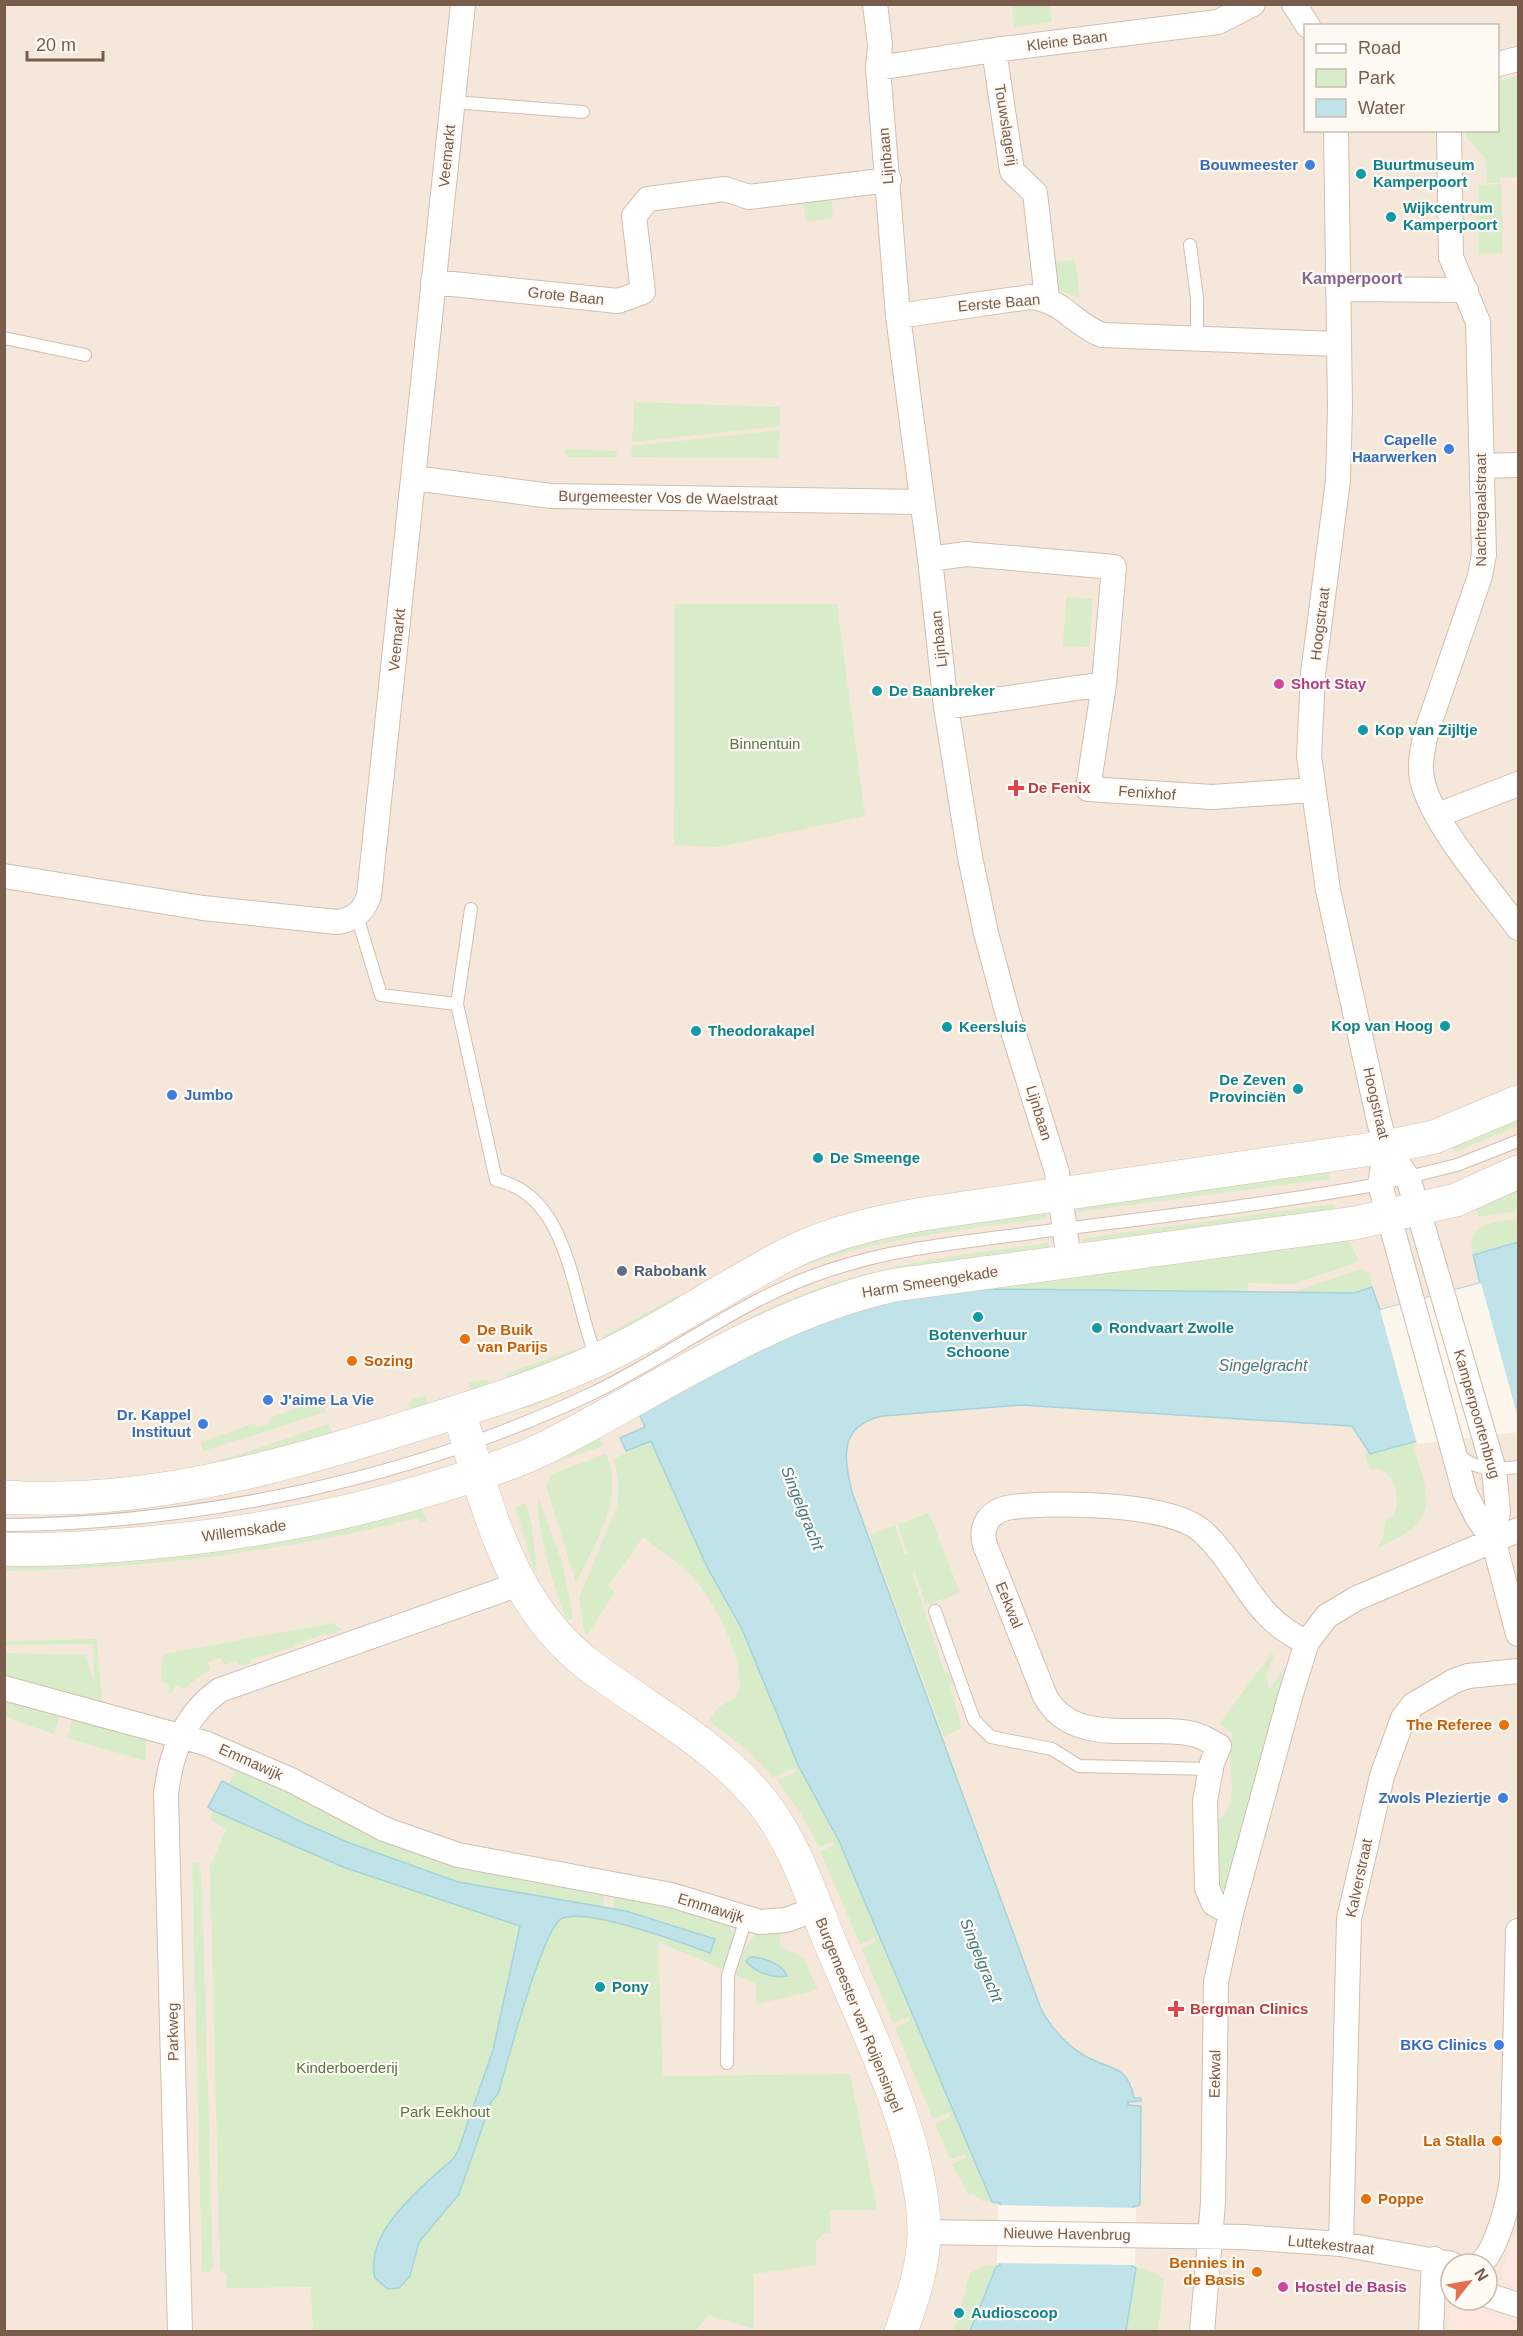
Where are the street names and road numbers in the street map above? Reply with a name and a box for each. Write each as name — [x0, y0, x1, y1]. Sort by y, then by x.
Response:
street label: Kleine Baan — [1026, 27, 1108, 54]
street label: Touwslagerij — [992, 83, 1021, 167]
street label: Veemarkt — [435, 123, 458, 188]
street label: Lijnbaan — [875, 127, 896, 185]
street label: Grote Baan — [527, 283, 605, 308]
street label: Eerste Baan — [957, 290, 1041, 315]
street label: Nachtegaalstraat — [1472, 452, 1489, 567]
street label: Burgemeester Vos de Waelstraat — [558, 487, 779, 508]
street label: Hoogstraat — [1307, 586, 1333, 661]
street label: Veemarkt — [385, 607, 408, 672]
street label: Lijnbaan — [927, 610, 950, 668]
street label: Fenixhof — [1118, 782, 1177, 803]
street label: Hoogstraat — [1360, 1065, 1393, 1141]
street label: Lijnbaan — [1023, 1083, 1056, 1142]
street label: Harm Smeengekade — [861, 1262, 999, 1301]
street label: Kamperpoortenbrug — [1451, 1347, 1504, 1480]
street label: Willemskade — [201, 1516, 287, 1545]
street label: Eekwal — [993, 1579, 1026, 1630]
street label: Emmawijk — [217, 1740, 286, 1783]
street label: Kalverstraat — [1342, 1836, 1375, 1919]
street label: Emmawijk — [676, 1889, 747, 1926]
street label: Burgemeester van Roijensingel — [813, 1915, 906, 2115]
street label: Parkweg — [163, 2003, 182, 2061]
street label: Eekwal — [1206, 2050, 1223, 2098]
street label: Nieuwe Havenbrug — [1003, 2224, 1131, 2243]
street label: Luttekestraat — [1287, 2232, 1376, 2258]

